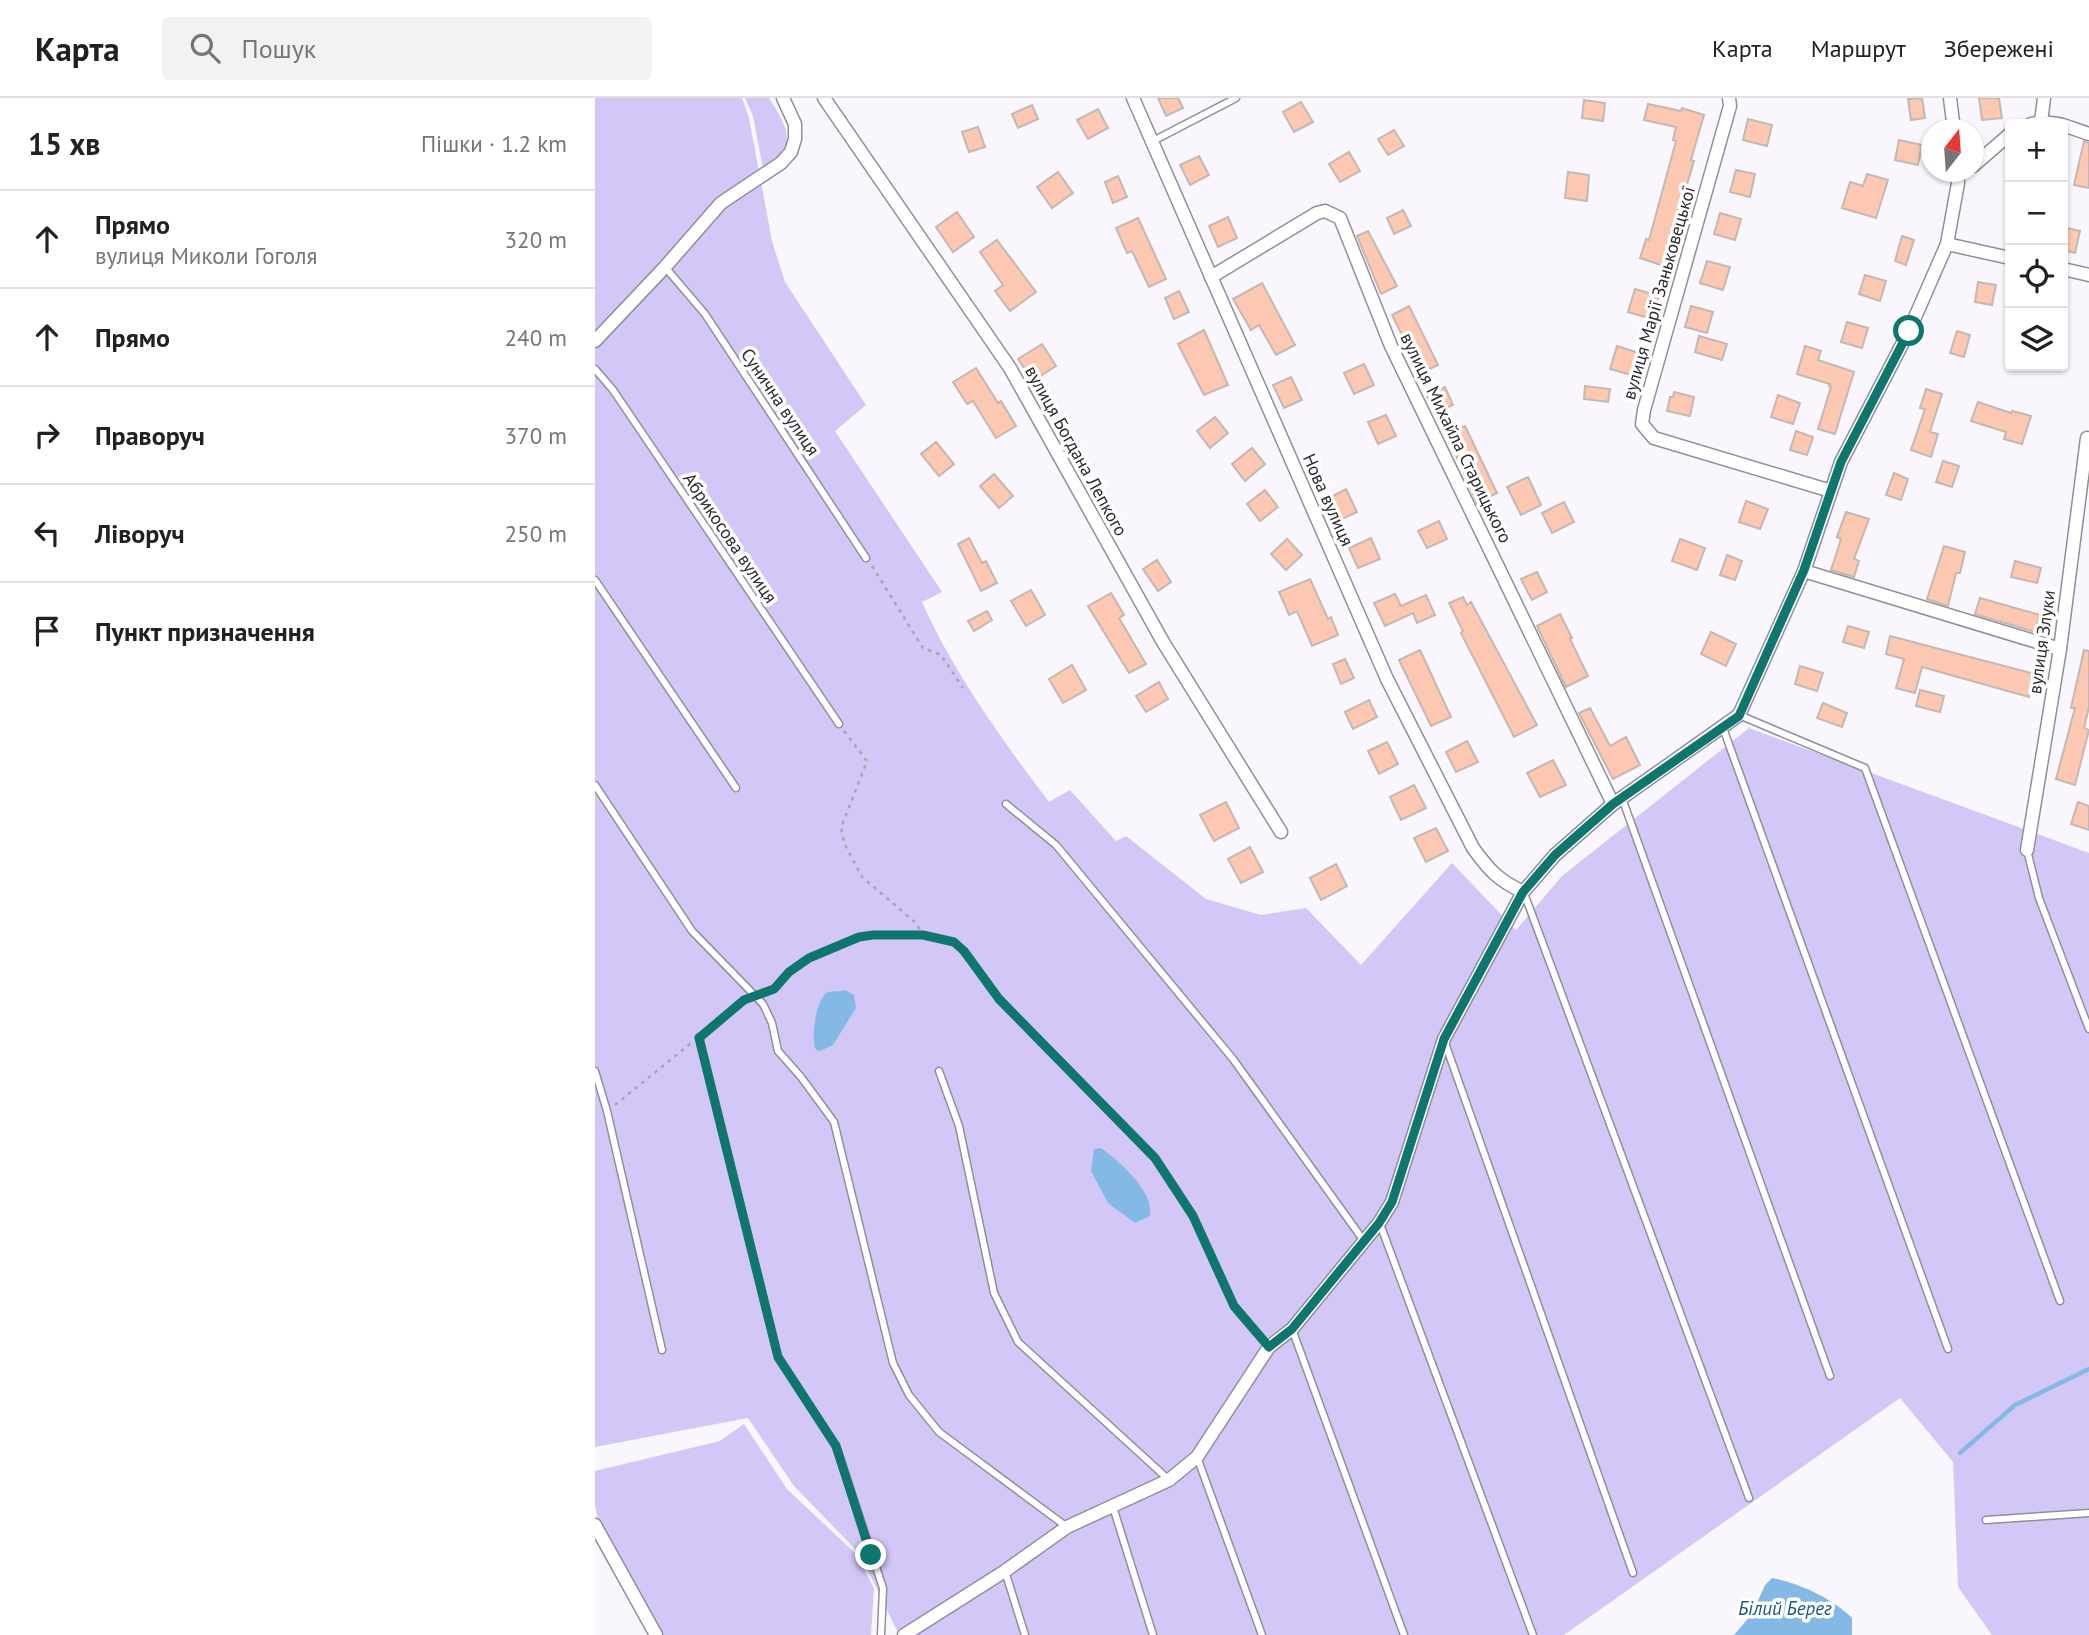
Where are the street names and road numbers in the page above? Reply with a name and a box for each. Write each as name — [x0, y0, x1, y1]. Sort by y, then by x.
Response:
street label: вулиця Марії Заньковецької — [1617, 183, 1700, 402]
street label: вулиця Михайла Старицького — [1395, 329, 1517, 547]
street label: Сунична вулиця — [736, 344, 825, 460]
street label: вулиця Богдана Лепкого — [1020, 362, 1133, 540]
street label: Нова вулиця — [1298, 450, 1359, 550]
street label: Абрикосова вулиця — [678, 468, 783, 607]
street label: вулиця Злуки — [2023, 588, 2060, 695]

